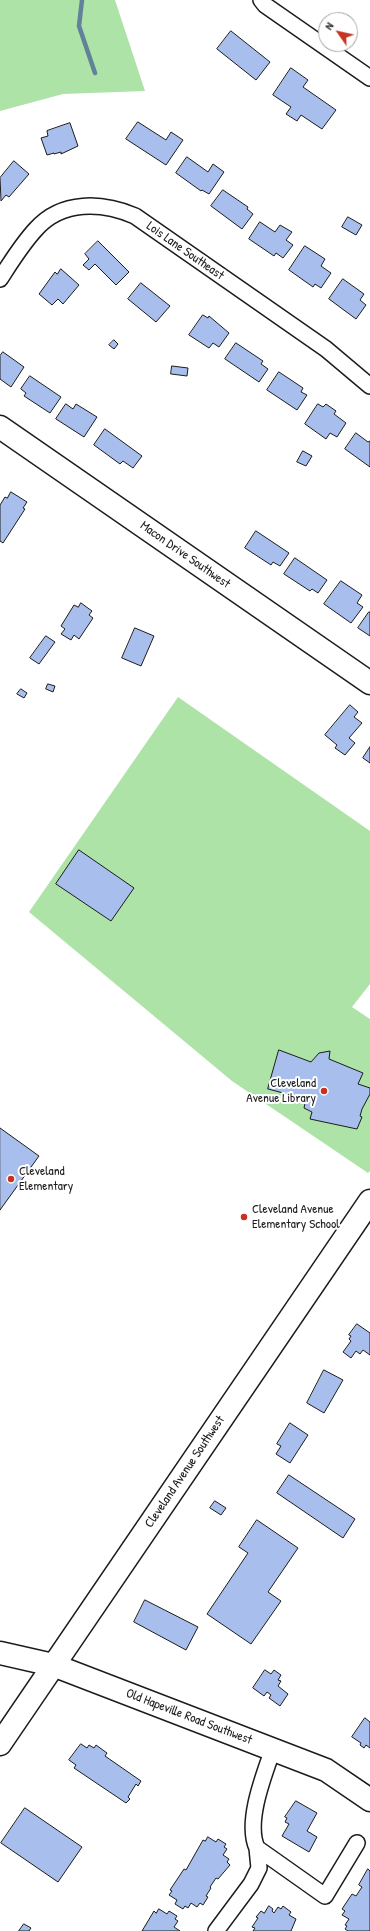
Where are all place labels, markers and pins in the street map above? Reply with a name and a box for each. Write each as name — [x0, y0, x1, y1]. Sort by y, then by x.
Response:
place label: Cleveland Avenue Library — [246, 1076, 316, 1107]
marker: Cleveland Avenue Library — [319, 1086, 329, 1096]
place label: Cleveland Elementary — [19, 1164, 73, 1195]
marker: Cleveland Elementary — [6, 1174, 16, 1184]
place label: Cleveland Avenue Elementary School — [252, 1202, 340, 1233]
marker: Cleveland Avenue Elementary School — [239, 1212, 249, 1222]

